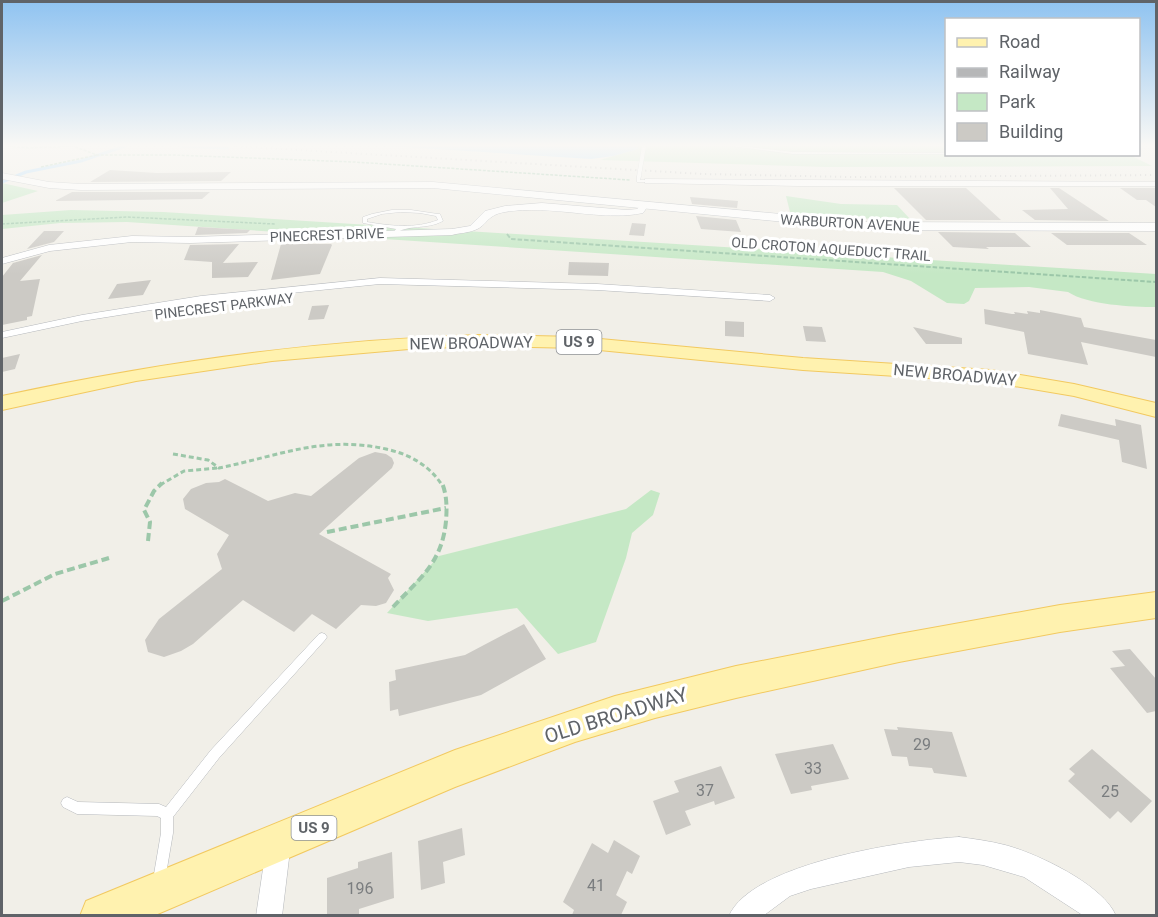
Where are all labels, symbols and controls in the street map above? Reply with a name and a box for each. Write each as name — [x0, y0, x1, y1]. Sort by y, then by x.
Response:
legend — [945, 18, 1140, 156]
text: Road — [999, 31, 1040, 52]
text: Railway — [999, 61, 1061, 82]
text: Park — [999, 91, 1036, 112]
text: Building — [999, 121, 1063, 142]
street label: WARBURTON AVENUE — [780, 211, 920, 235]
street label: PINECREST DRIVE — [269, 225, 385, 245]
street label: OLD CROTON AQUEDUCT TRAIL — [731, 234, 932, 264]
street label: PINECREST PARKWAY — [154, 289, 295, 322]
road number: US 9 — [556, 330, 602, 354]
street label: NEW BROADWAY — [409, 332, 533, 354]
street label: NEW BROADWAY — [893, 360, 1018, 390]
street label: OLD BROADWAY — [541, 682, 691, 748]
house number: 29 — [913, 735, 931, 754]
house number: 33 — [804, 759, 822, 778]
house number: 37 — [696, 781, 714, 800]
house number: 25 — [1101, 782, 1119, 801]
road number: US 9 — [292, 816, 336, 840]
house number: 41 — [587, 876, 605, 895]
house number: 196 — [347, 879, 373, 898]

